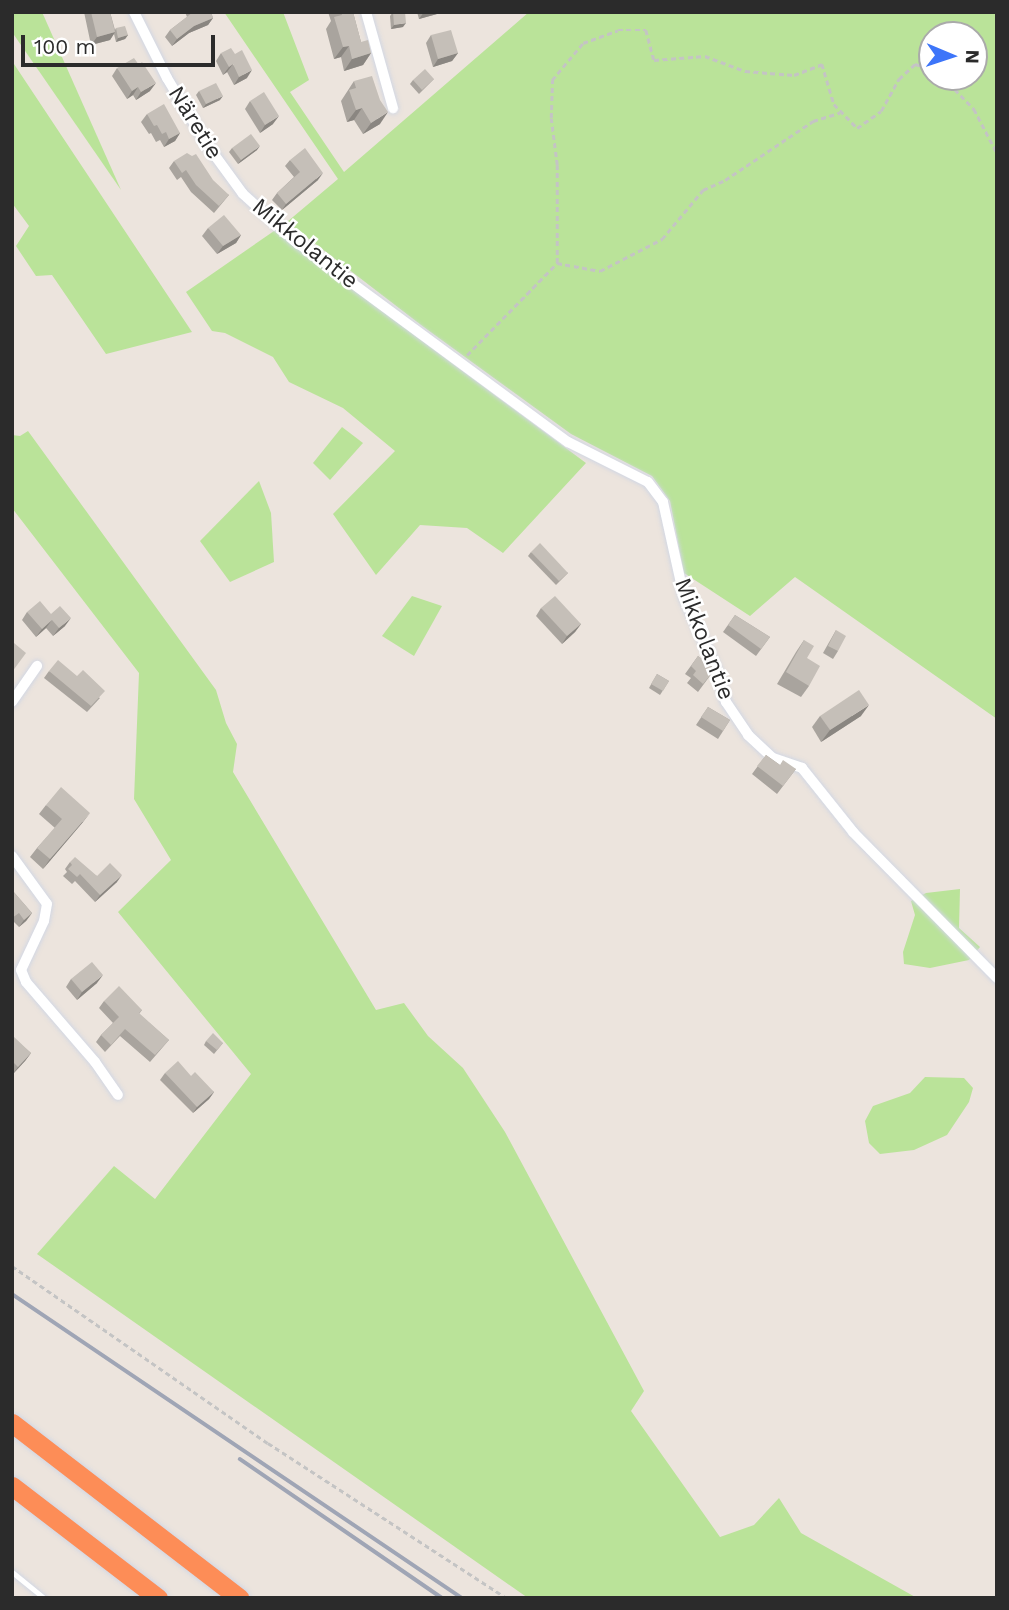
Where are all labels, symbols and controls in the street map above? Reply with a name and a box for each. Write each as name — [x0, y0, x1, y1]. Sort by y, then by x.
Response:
scale bar — [24, 21, 219, 65]
north arrow — [918, 21, 988, 91]
text: 100 m — [34, 34, 96, 59]
text: N — [961, 49, 984, 64]
street label: Näretie — [162, 81, 228, 165]
street label: Mikkolantie — [246, 193, 364, 295]
street label: Mikkolantie — [668, 574, 740, 704]

